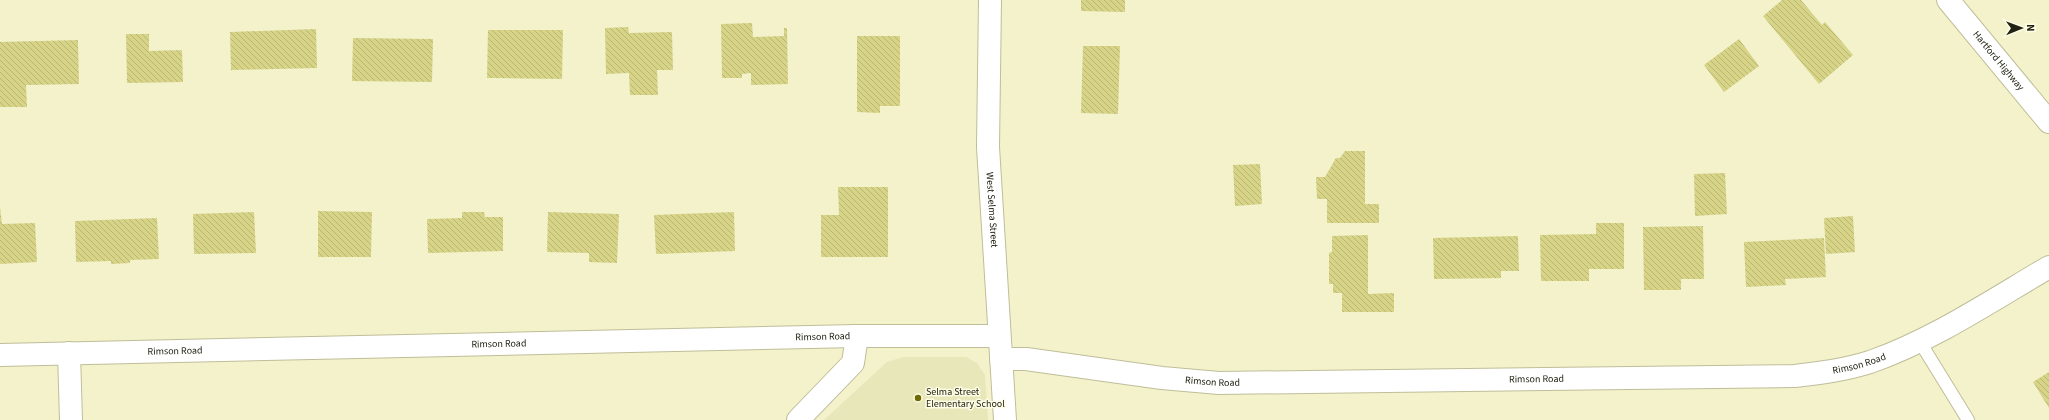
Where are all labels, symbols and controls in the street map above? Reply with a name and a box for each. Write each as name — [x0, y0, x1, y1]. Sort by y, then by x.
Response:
north arrow — [2001, 8, 2041, 48]
text: N — [2023, 24, 2038, 32]
street label: Hartford Highway — [1969, 28, 2028, 94]
street label: West Selma Street — [983, 172, 1001, 249]
street label: Rimson Road — [795, 329, 850, 344]
street label: Rimson Road — [471, 336, 527, 352]
street label: Rimson Road — [147, 344, 203, 359]
street label: Rimson Road — [1831, 350, 1888, 378]
street label: Rimson Road — [1509, 372, 1564, 386]
street label: Rimson Road — [1184, 373, 1240, 390]
place label: Selma Street Elementary School — [926, 385, 1005, 411]
marker: Selma Street Elementary School — [913, 393, 923, 403]

